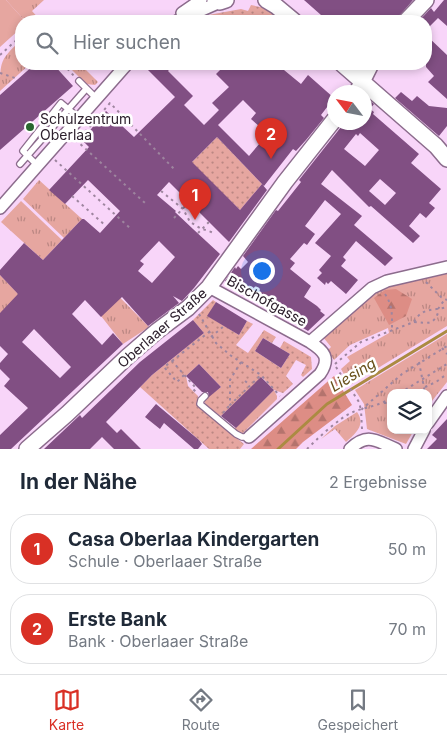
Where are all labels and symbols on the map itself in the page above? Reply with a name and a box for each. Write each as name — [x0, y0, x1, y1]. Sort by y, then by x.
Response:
north arrow — [327, 85, 372, 130]
place label: Schulzentrum Oberlaa — [40, 110, 131, 143]
pin: 2 — [255, 118, 287, 159]
marker: Schulzentrum Oberlaa — [24, 121, 36, 133]
pin: 1 — [179, 179, 211, 220]
your location — [249, 258, 275, 284]
street label: Bischofgasse — [224, 272, 310, 330]
street label: Oberlaaer Straße — [113, 284, 210, 371]
water label: Liesing — [326, 353, 379, 396]

